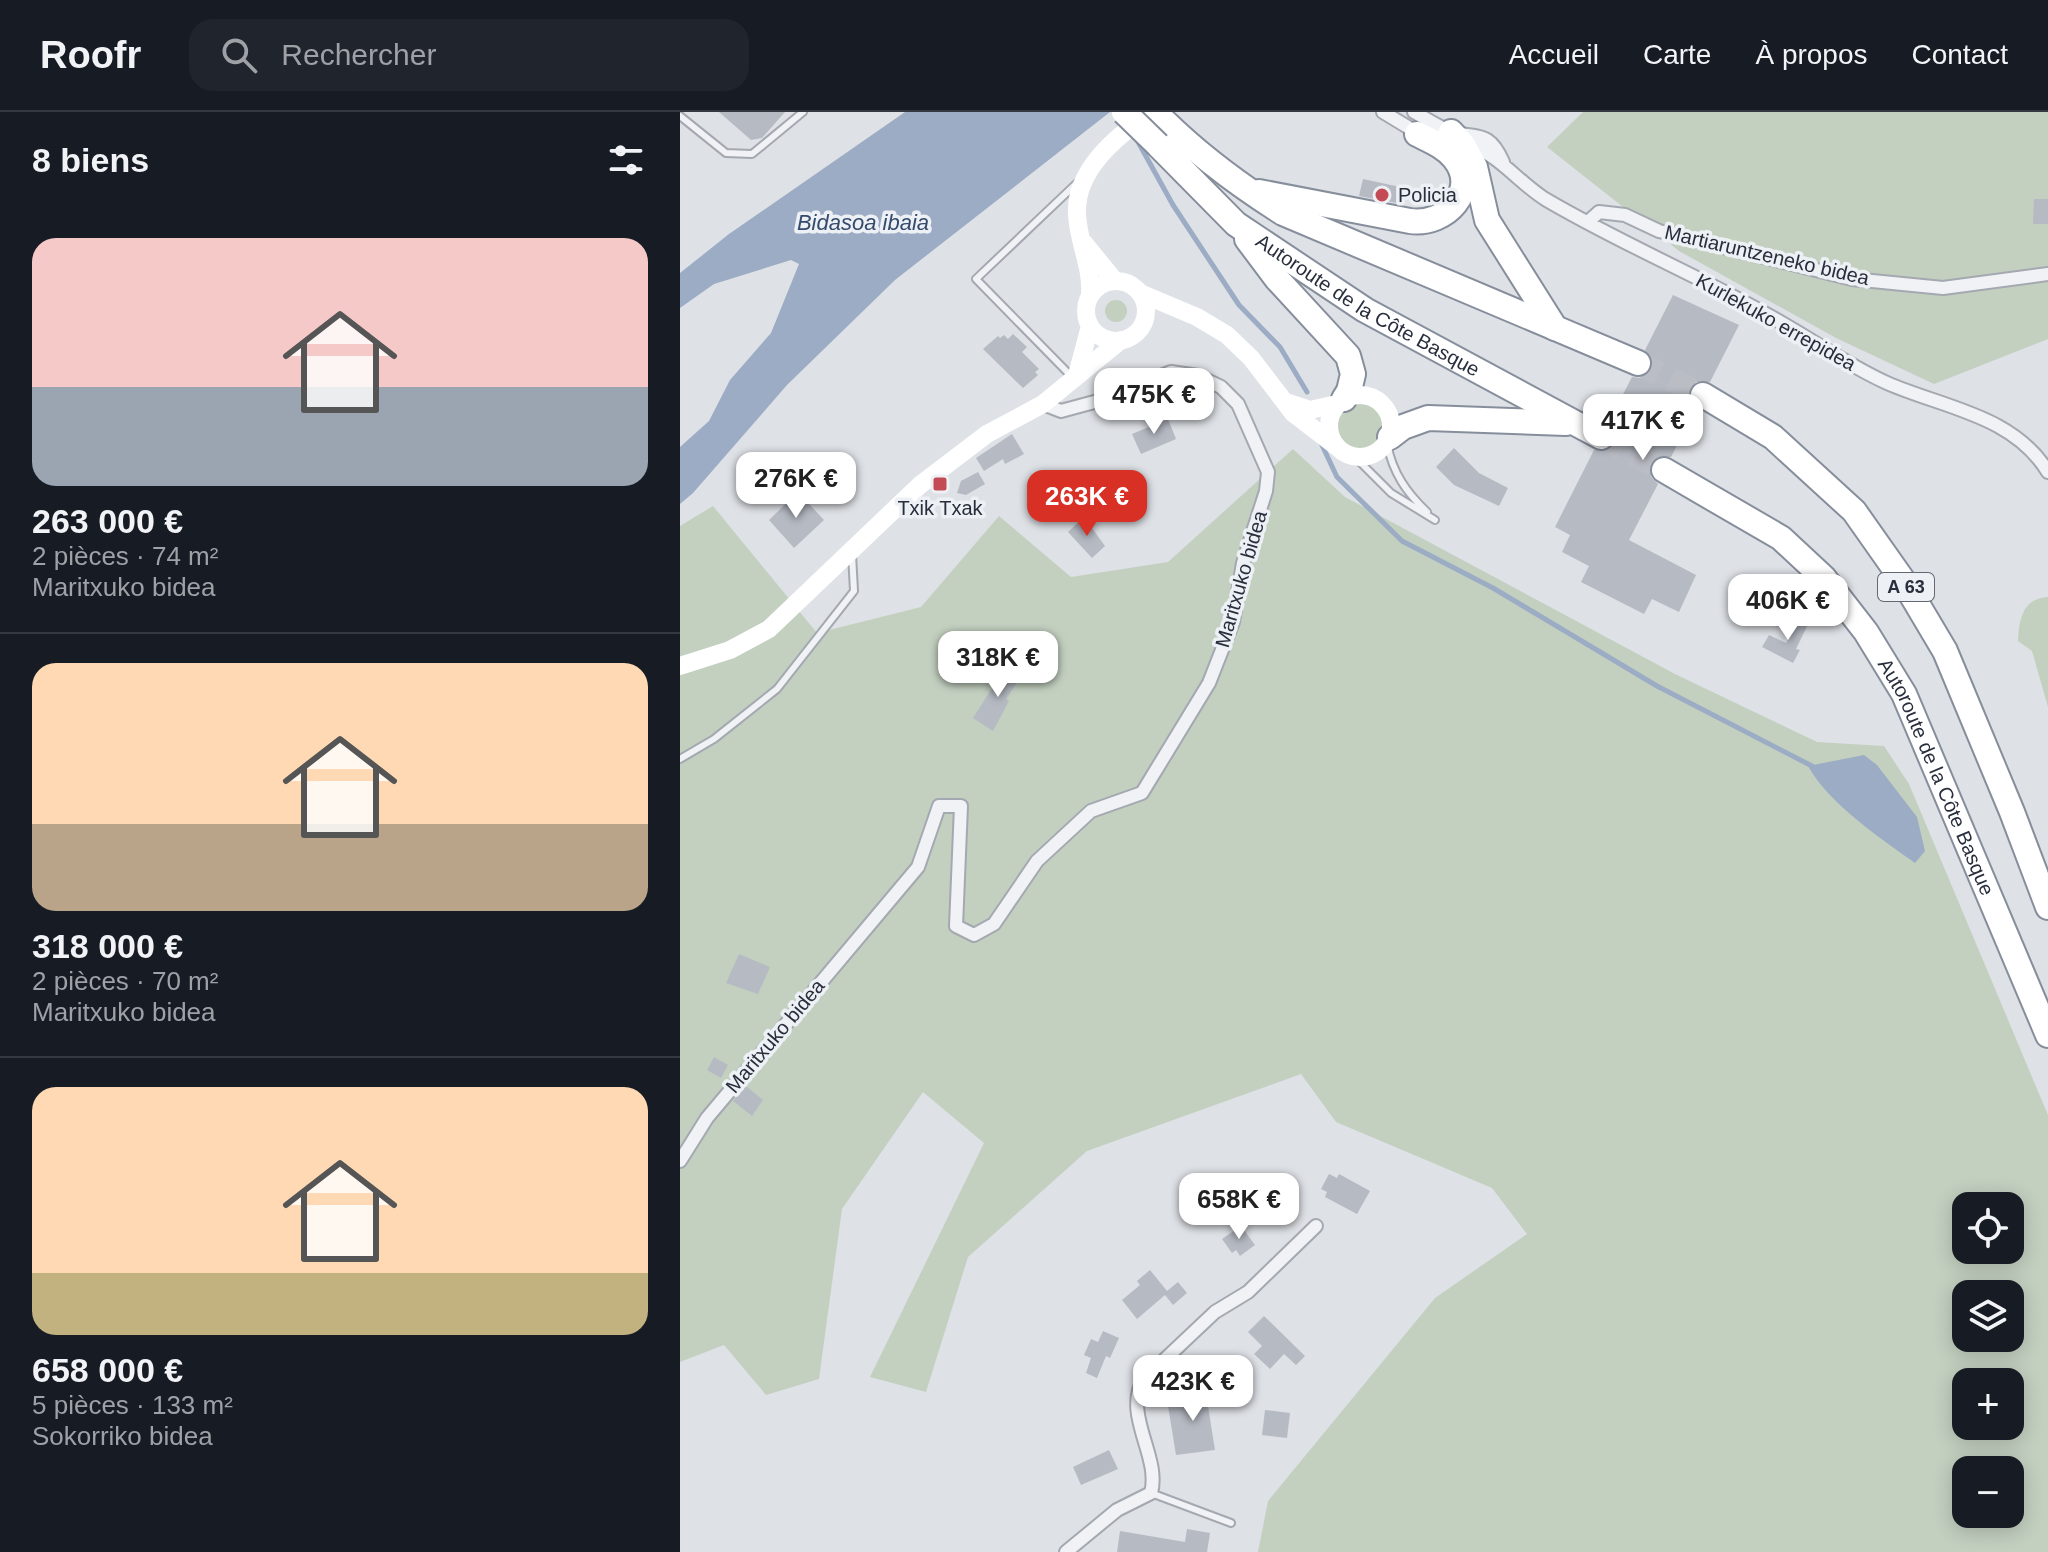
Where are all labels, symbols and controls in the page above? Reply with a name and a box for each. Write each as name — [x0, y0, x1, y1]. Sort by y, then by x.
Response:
search box — [189, 19, 749, 91]
icon: search — [217, 33, 261, 77]
text: Roofr — [40, 34, 141, 76]
text: Rechercher — [281, 38, 436, 71]
text: Accueil — [1509, 39, 1599, 70]
text: Carte — [1643, 39, 1711, 70]
text: À propos — [1755, 39, 1868, 70]
text: Contact — [1912, 39, 2008, 70]
icon: filters — [604, 138, 648, 182]
text: 8 biens — [32, 141, 149, 179]
place label: Policia — [1398, 184, 1458, 206]
marker: Policia — [1373, 186, 1391, 204]
water label: Bidasoa ibaia — [797, 210, 929, 235]
street label: Martiaruntzeneko bidea — [1663, 221, 1872, 289]
street label: Autoroute de la Côte Basque — [1252, 230, 1483, 381]
street label: Kurlekuko errepidea — [1692, 269, 1860, 375]
icon: home — [268, 290, 412, 434]
pin: 475K € — [1089, 368, 1219, 436]
text: 475K € — [1112, 379, 1196, 409]
pin: 417K € — [1578, 394, 1708, 462]
text: 417K € — [1601, 405, 1685, 435]
pin: 276K € — [731, 452, 861, 520]
text: 276K € — [754, 463, 838, 493]
pin: 263K € — [1022, 470, 1152, 538]
marker: Txik Txak — [931, 475, 949, 493]
text: 263K € — [1045, 481, 1129, 511]
place label: Txik Txak — [897, 497, 984, 519]
text: 263 000 € — [32, 502, 183, 540]
street label: Maritxuko bidea — [1211, 507, 1271, 650]
text: 2 pièces · 74 m² — [32, 541, 218, 571]
text: Maritxuko bidea — [32, 572, 216, 602]
road number: A 63 — [1878, 573, 1934, 601]
pin: 406K € — [1723, 574, 1853, 642]
text: 406K € — [1746, 585, 1830, 615]
pin: 318K € — [933, 631, 1063, 699]
text: 318K € — [956, 642, 1040, 672]
street label: Autoroute de la Côte Basque — [1874, 654, 1999, 898]
icon: home — [268, 715, 412, 859]
text: 318 000 € — [32, 927, 183, 965]
text: 2 pièces · 70 m² — [32, 966, 218, 996]
street label: Maritxuko bidea — [721, 974, 829, 1097]
text: Maritxuko bidea — [32, 997, 216, 1027]
icon: home — [268, 1139, 412, 1283]
pin: 658K € — [1174, 1173, 1304, 1241]
text: 658K € — [1197, 1184, 1281, 1214]
map controls — [1952, 1192, 2024, 1528]
button: locate — [1952, 1192, 2024, 1264]
button: layers — [1952, 1280, 2024, 1352]
text: 658 000 € — [32, 1351, 183, 1389]
pin: 423K € — [1128, 1355, 1258, 1423]
text: 423K € — [1151, 1366, 1235, 1396]
button: + — [1952, 1368, 2024, 1440]
text: 5 pièces · 133 m² — [32, 1390, 233, 1420]
text: Sokorriko bidea — [32, 1421, 213, 1451]
button: − — [1952, 1456, 2024, 1528]

